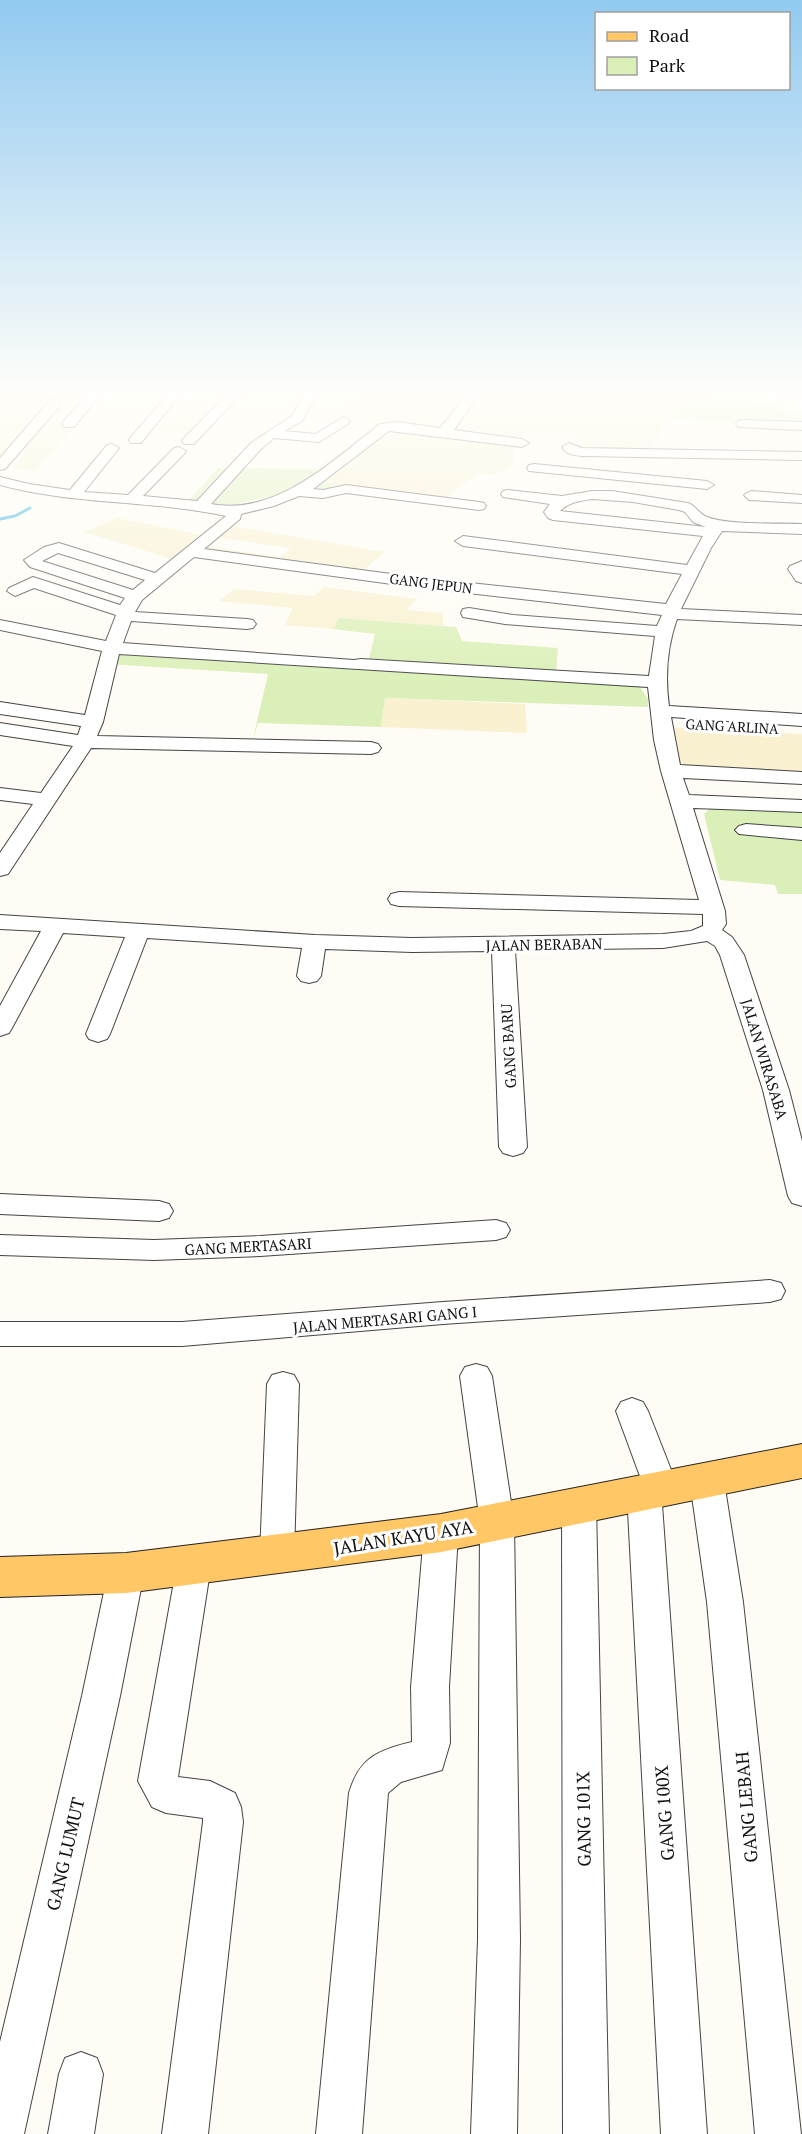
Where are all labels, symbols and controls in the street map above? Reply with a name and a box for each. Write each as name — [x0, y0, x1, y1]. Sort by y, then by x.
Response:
legend — [595, 12, 790, 90]
text: Road — [649, 23, 689, 47]
text: Park — [649, 53, 686, 77]
street label: GANG JEPUN — [388, 568, 474, 598]
street label: GANG ARLINA — [685, 714, 779, 738]
street label: JALAN BERABAN — [485, 933, 603, 955]
street label: JALAN WIRASABA — [737, 996, 793, 1123]
street label: GANG BARU — [496, 1003, 520, 1089]
street label: GANG MERTASARI — [184, 1233, 312, 1259]
street label: JALAN MERTASARI GANG I — [292, 1301, 478, 1337]
street label: JALAN KAYU AYA — [332, 1514, 475, 1560]
street label: GANG LEBAH — [729, 1750, 763, 1864]
street label: GANG 100X — [649, 1765, 679, 1861]
street label: GANG 101X — [570, 1771, 596, 1867]
street label: GANG LUMUT — [40, 1795, 90, 1913]

